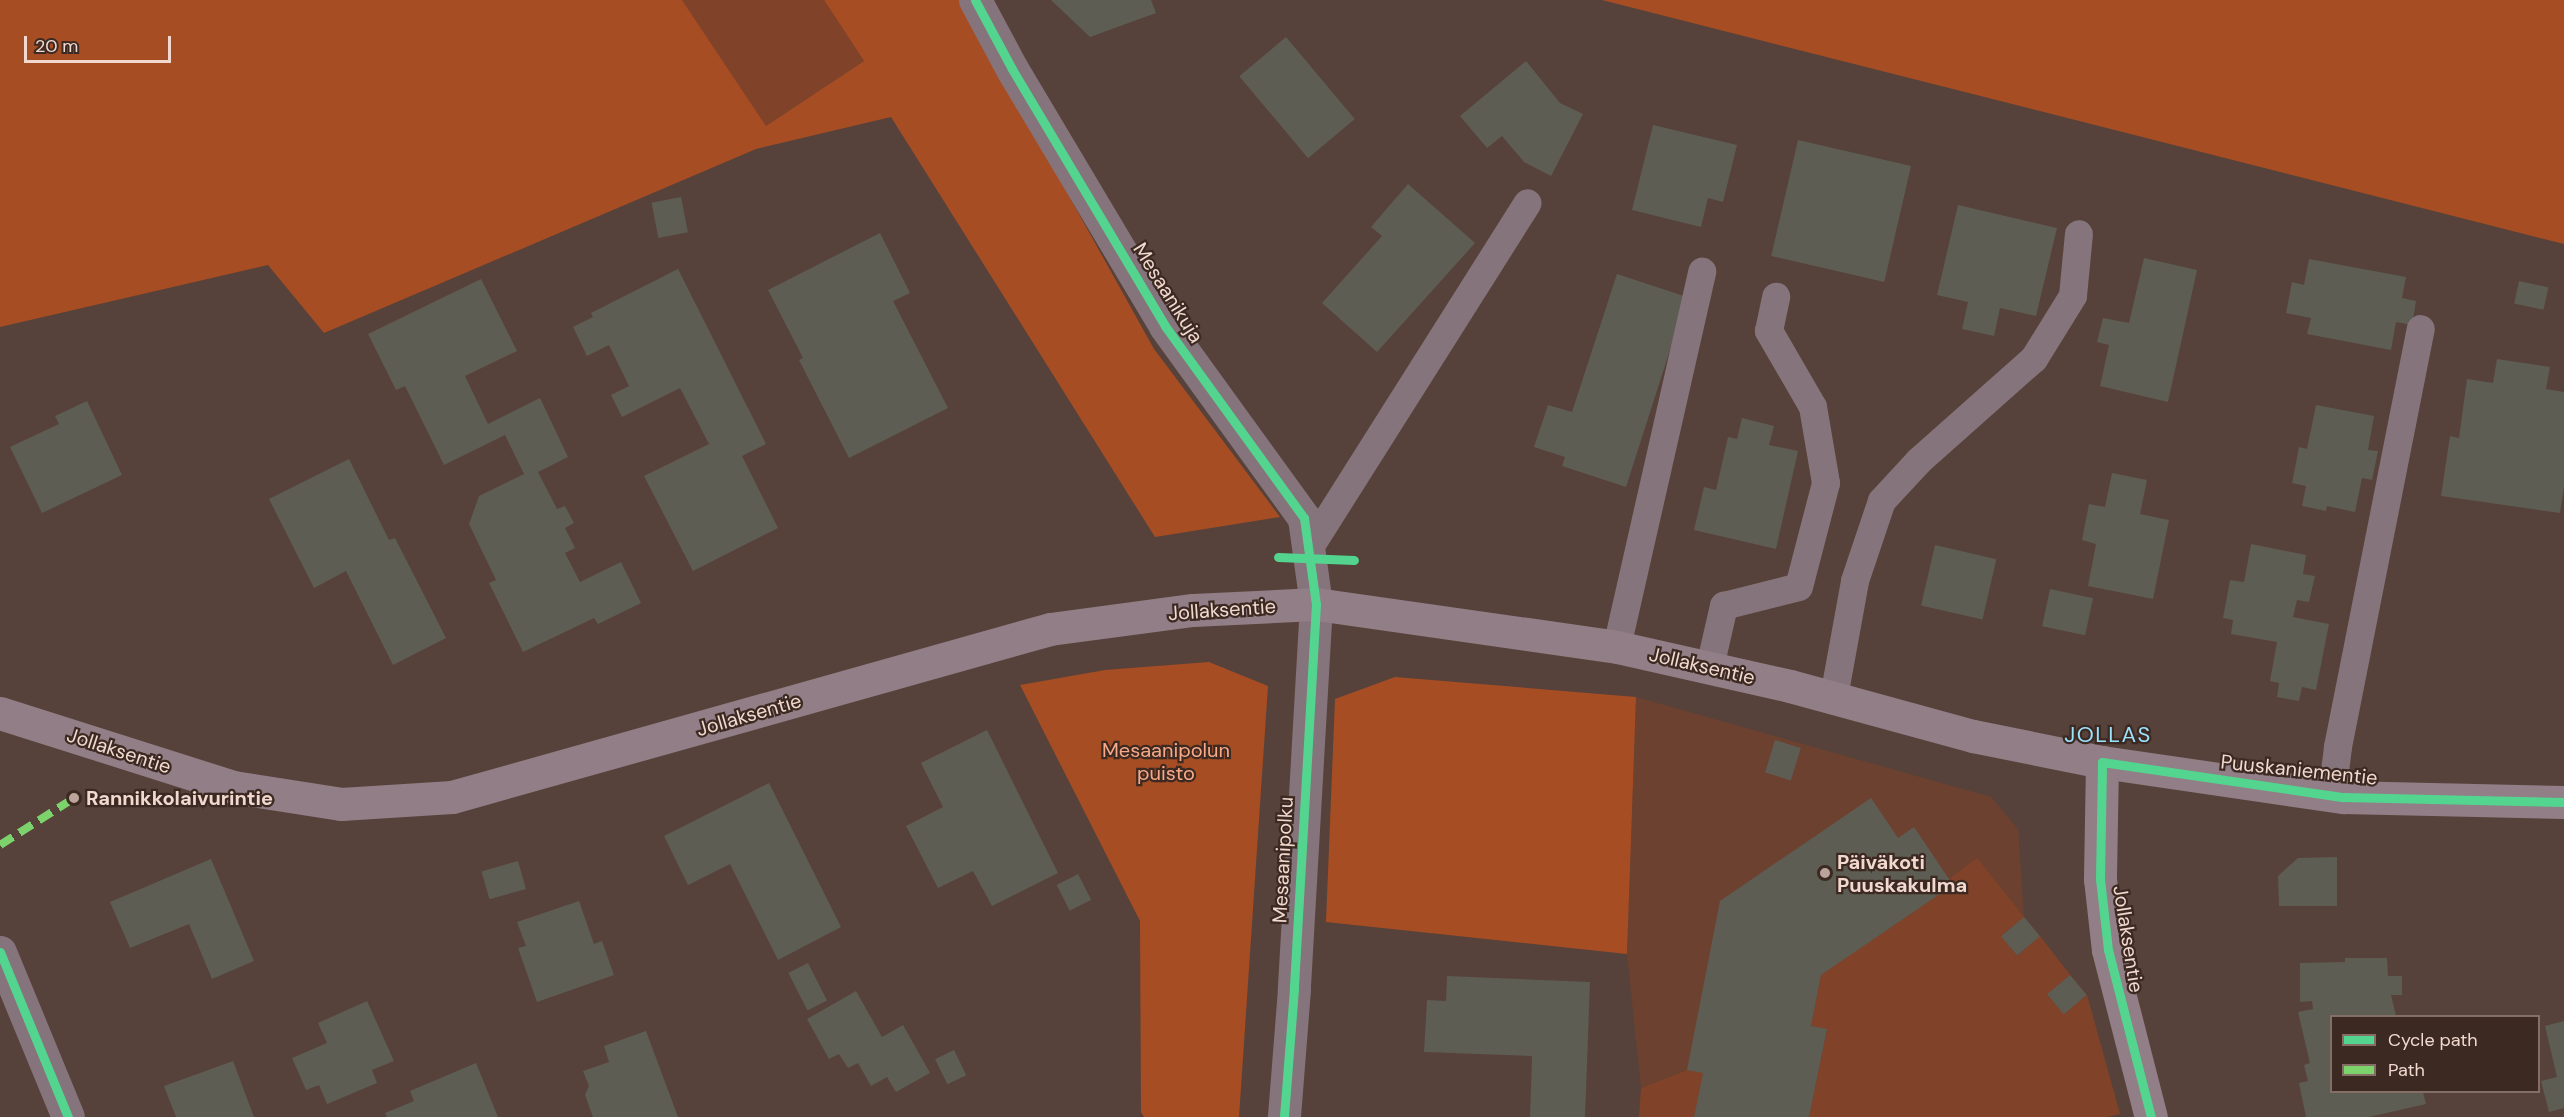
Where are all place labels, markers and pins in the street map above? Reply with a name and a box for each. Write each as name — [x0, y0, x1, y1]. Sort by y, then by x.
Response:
place label: Rannikkolaivurintie — [86, 786, 273, 810]
marker: Rannikkolaivurintie — [67, 791, 81, 805]
place label: Päiväkoti Puuskakulma — [1837, 850, 1967, 897]
marker: Päiväkoti Puuskakulma — [1818, 866, 1832, 880]

